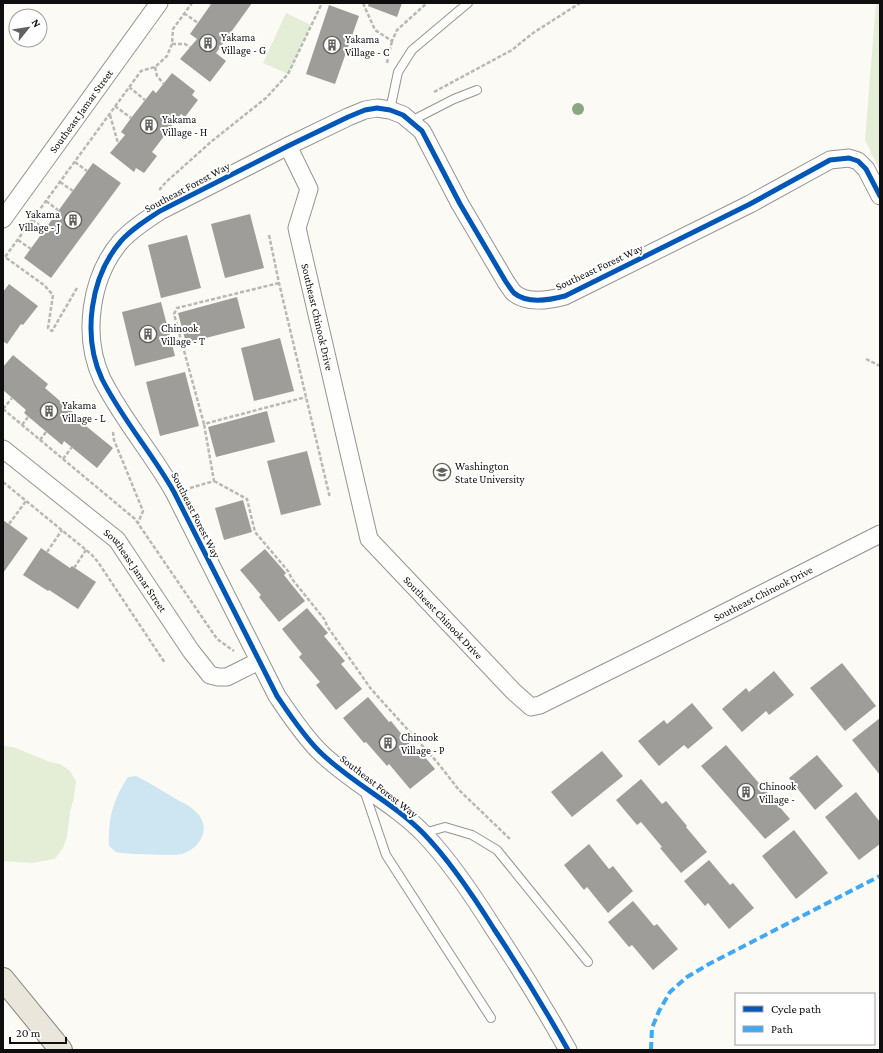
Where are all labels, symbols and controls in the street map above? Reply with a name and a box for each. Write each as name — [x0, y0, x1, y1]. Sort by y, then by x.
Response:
north arrow — [8, 8, 48, 48]
text: N — [30, 17, 44, 30]
place label: Yakama Village - G — [221, 31, 266, 57]
building icon: Yakama Village - G — [198, 33, 218, 53]
place label: Yakama Village - C — [345, 33, 390, 59]
building icon: Yakama Village - C — [322, 35, 342, 55]
street label: Southeast Jamar Street — [47, 67, 115, 155]
place label: Yakama Village - H — [162, 113, 207, 139]
building icon: Yakama Village - H — [139, 115, 159, 135]
street label: Southeast Forest Way — [142, 159, 233, 215]
place label: Yakama Village - J — [19, 208, 60, 234]
building icon: Yakama Village - J — [63, 210, 83, 230]
street label: Southeast Forest Way — [553, 241, 646, 293]
street label: Southeast Chinook Drive — [299, 262, 336, 372]
place label: Chinook Village - T — [161, 322, 205, 348]
building icon: Chinook Village - T — [138, 324, 158, 344]
place label: Yakama Village - L — [62, 399, 106, 425]
building icon: Yakama Village - L — [39, 401, 59, 421]
place label: Washington State University — [455, 460, 526, 486]
school or university icon: Washington State University — [432, 462, 452, 482]
street label: Southeast Forest Way — [168, 470, 223, 561]
street label: Southeast Jamar Street — [102, 526, 169, 615]
street label: Southeast Chinook Drive — [711, 563, 815, 623]
street label: Southeast Chinook Drive — [401, 574, 485, 661]
place label: Chinook Village - P — [401, 731, 445, 757]
building icon: Chinook Village - P — [378, 733, 398, 753]
street label: Southeast Forest Way — [337, 752, 421, 821]
place label: Chinook Village - — [759, 780, 797, 806]
building icon: Chinook Village - — [736, 782, 756, 802]
legend — [735, 993, 875, 1045]
text: Cycle path — [771, 1002, 822, 1016]
scale bar — [10, 1019, 66, 1045]
text: Path — [771, 1022, 793, 1036]
text: 20 m — [16, 1026, 41, 1040]

